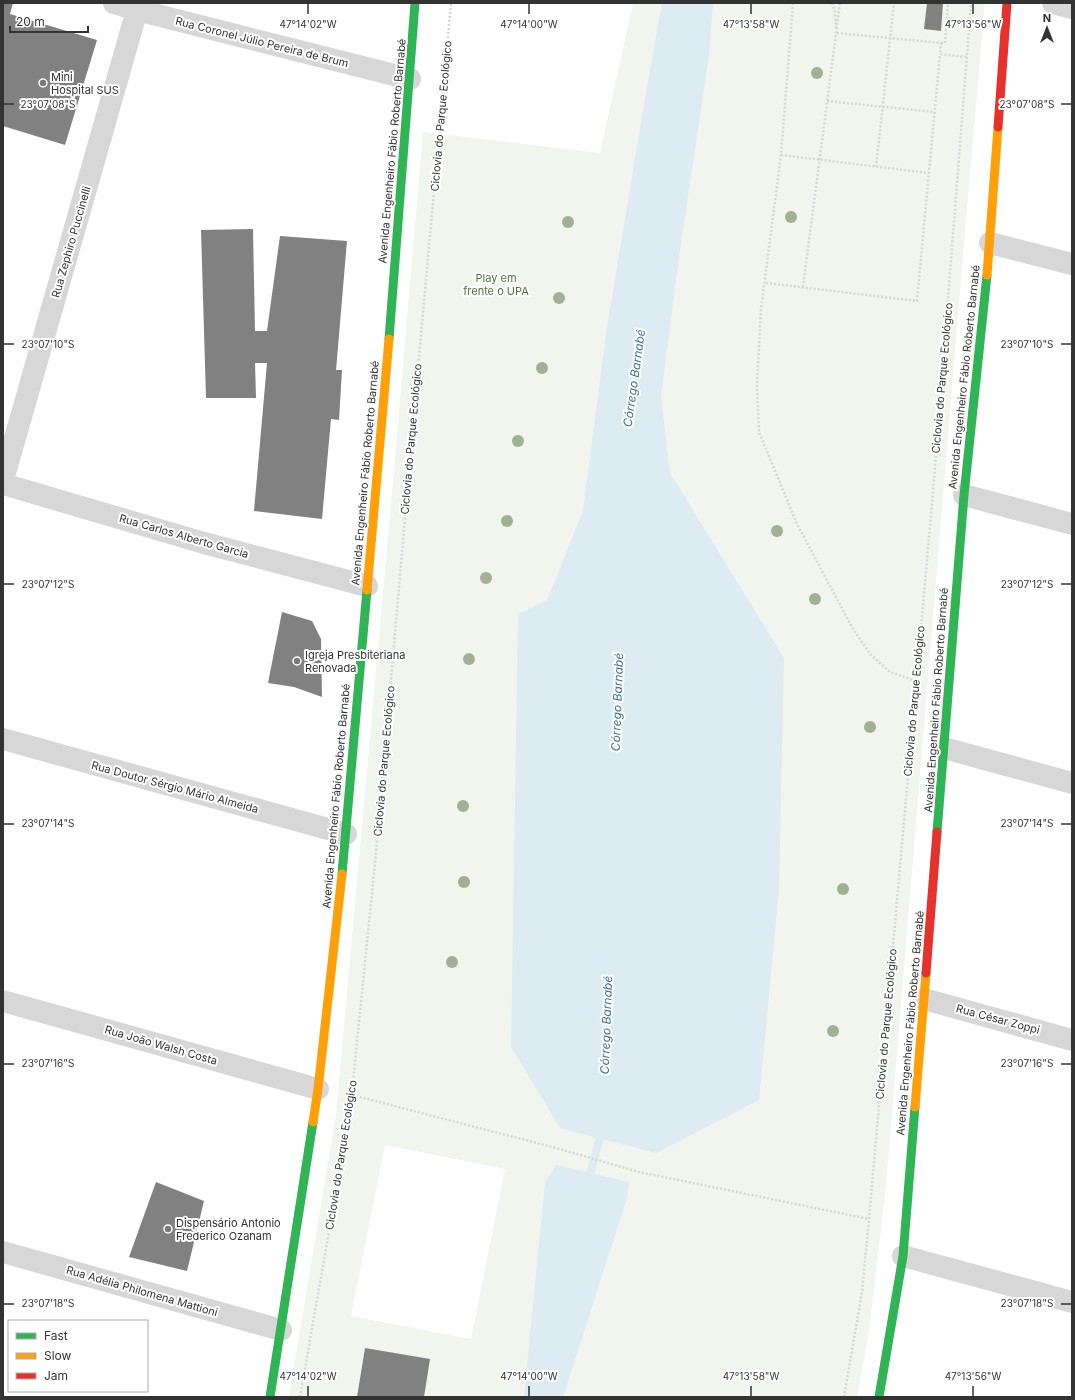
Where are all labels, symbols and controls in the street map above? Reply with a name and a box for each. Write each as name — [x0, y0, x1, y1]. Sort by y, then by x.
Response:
scale bar — [10, 8, 88, 34]
north arrow — [1027, 8, 1067, 48]
text: N — [1043, 11, 1051, 25]
text: 20 m — [16, 14, 45, 29]
street label: Rua Coronel Júlio Pereira de Brum — [174, 14, 350, 70]
text: 47°14'02"W — [279, 18, 337, 30]
text: 47°14'00"W — [500, 18, 558, 30]
text: 47°13'58"W — [723, 18, 779, 30]
text: 47°13'56"W — [945, 18, 1001, 30]
street label: Avenida Engenheiro Fábio Roberto Barnabé — [375, 38, 409, 264]
street label: Ciclovia do Parque Ecológico — [427, 40, 455, 192]
place label: Mini Hospital SUS — [51, 70, 119, 97]
marker: Mini Hospital SUS — [38, 78, 48, 88]
text: 23°07'08"S — [20, 98, 76, 110]
text: 23°07'08"S — [999, 98, 1055, 110]
street label: Rua Zephiro Puccinelli — [48, 185, 94, 299]
street label: Avenida Engenheiro Fábio Roberto Barnabé — [945, 264, 983, 490]
park label: Play em frente o UPA — [463, 271, 529, 298]
street label: Ciclovia do Parque Ecológico — [928, 302, 956, 454]
water label: Córrego Barnabé — [620, 328, 648, 428]
text: 23°07'10"S — [22, 338, 74, 350]
text: 23°07'10"S — [1001, 338, 1053, 350]
street label: Avenida Engenheiro Fábio Roberto Barnabé — [348, 360, 382, 586]
street label: Ciclovia do Parque Ecológico — [397, 363, 425, 515]
street label: Rua Carlos Alberto Garcia — [118, 511, 250, 561]
text: 23°07'12"S — [22, 578, 74, 590]
text: 23°07'12"S — [1001, 578, 1053, 590]
street label: Avenida Engenheiro Fábio Roberto Barnabé — [921, 587, 951, 813]
street label: Ciclovia do Parque Ecológico — [900, 625, 928, 777]
place label: Igreja Presbiteriana Renovada — [305, 648, 405, 675]
water label: Córrego Barnabé — [608, 652, 626, 751]
marker: Igreja Presbiteriana Renovada — [292, 656, 302, 666]
street label: Avenida Engenheiro Fábio Roberto Barnabé — [319, 683, 353, 909]
street label: Ciclovia do Parque Ecológico — [370, 685, 398, 837]
street label: Rua Doutor Sérgio Mário Almeida — [90, 758, 260, 816]
text: 23°07'14"S — [21, 817, 75, 829]
text: 23°07'14"S — [1000, 817, 1054, 829]
street label: Avenida Engenheiro Fábio Roberto Barnabé — [893, 910, 927, 1136]
street label: Ciclovia do Parque Ecológico — [872, 948, 900, 1100]
water label: Córrego Barnabé — [597, 975, 615, 1074]
street label: Rua César Zoppi — [955, 1001, 1041, 1037]
street label: Rua João Walsh Costa — [103, 1022, 219, 1068]
text: 23°07'16"S — [22, 1057, 74, 1069]
text: 23°07'16"S — [1001, 1057, 1053, 1069]
street label: Ciclovia do Parque Ecológico — [322, 1079, 360, 1231]
place label: Dispensário Antonio Frederico Ozanam — [176, 1216, 281, 1243]
marker: Dispensário Antonio Frederico Ozanam — [163, 1224, 173, 1234]
street label: Rua Adélia Philomena Mattioni — [65, 1263, 219, 1319]
text: 23°07'18"S — [22, 1297, 74, 1309]
text: 23°07'18"S — [1001, 1297, 1053, 1309]
legend — [8, 1320, 148, 1392]
text: Fast — [44, 1328, 68, 1343]
text: Slow — [44, 1348, 72, 1363]
text: Jam — [44, 1368, 68, 1383]
text: 47°14'02"W — [279, 1370, 337, 1382]
text: 47°14'00"W — [500, 1370, 558, 1382]
text: 47°13'58"W — [723, 1370, 779, 1382]
text: 47°13'56"W — [945, 1370, 1001, 1382]

